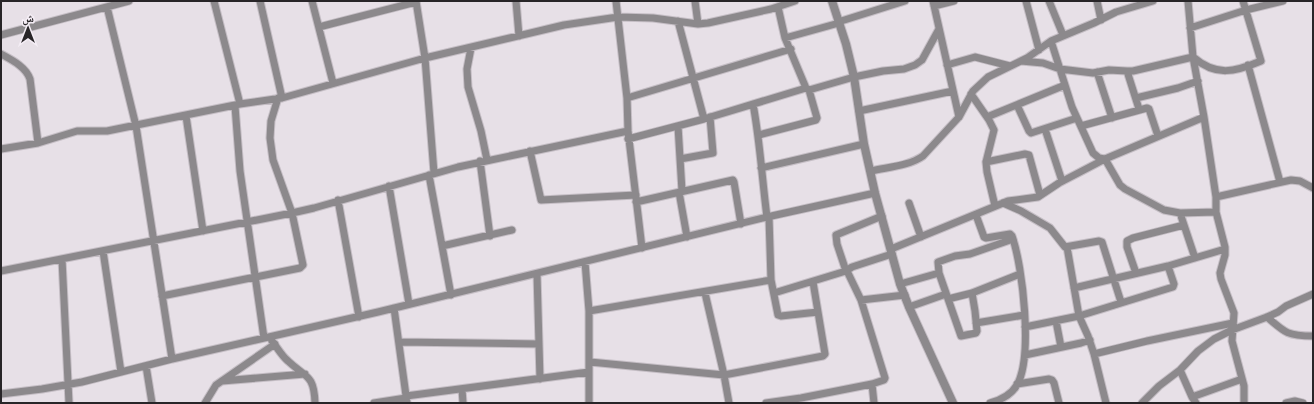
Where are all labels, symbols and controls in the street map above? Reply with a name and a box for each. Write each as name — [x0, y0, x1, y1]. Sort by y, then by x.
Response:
north arrow — [8, 8, 48, 48]
text: ش — [22, 12, 34, 26]

